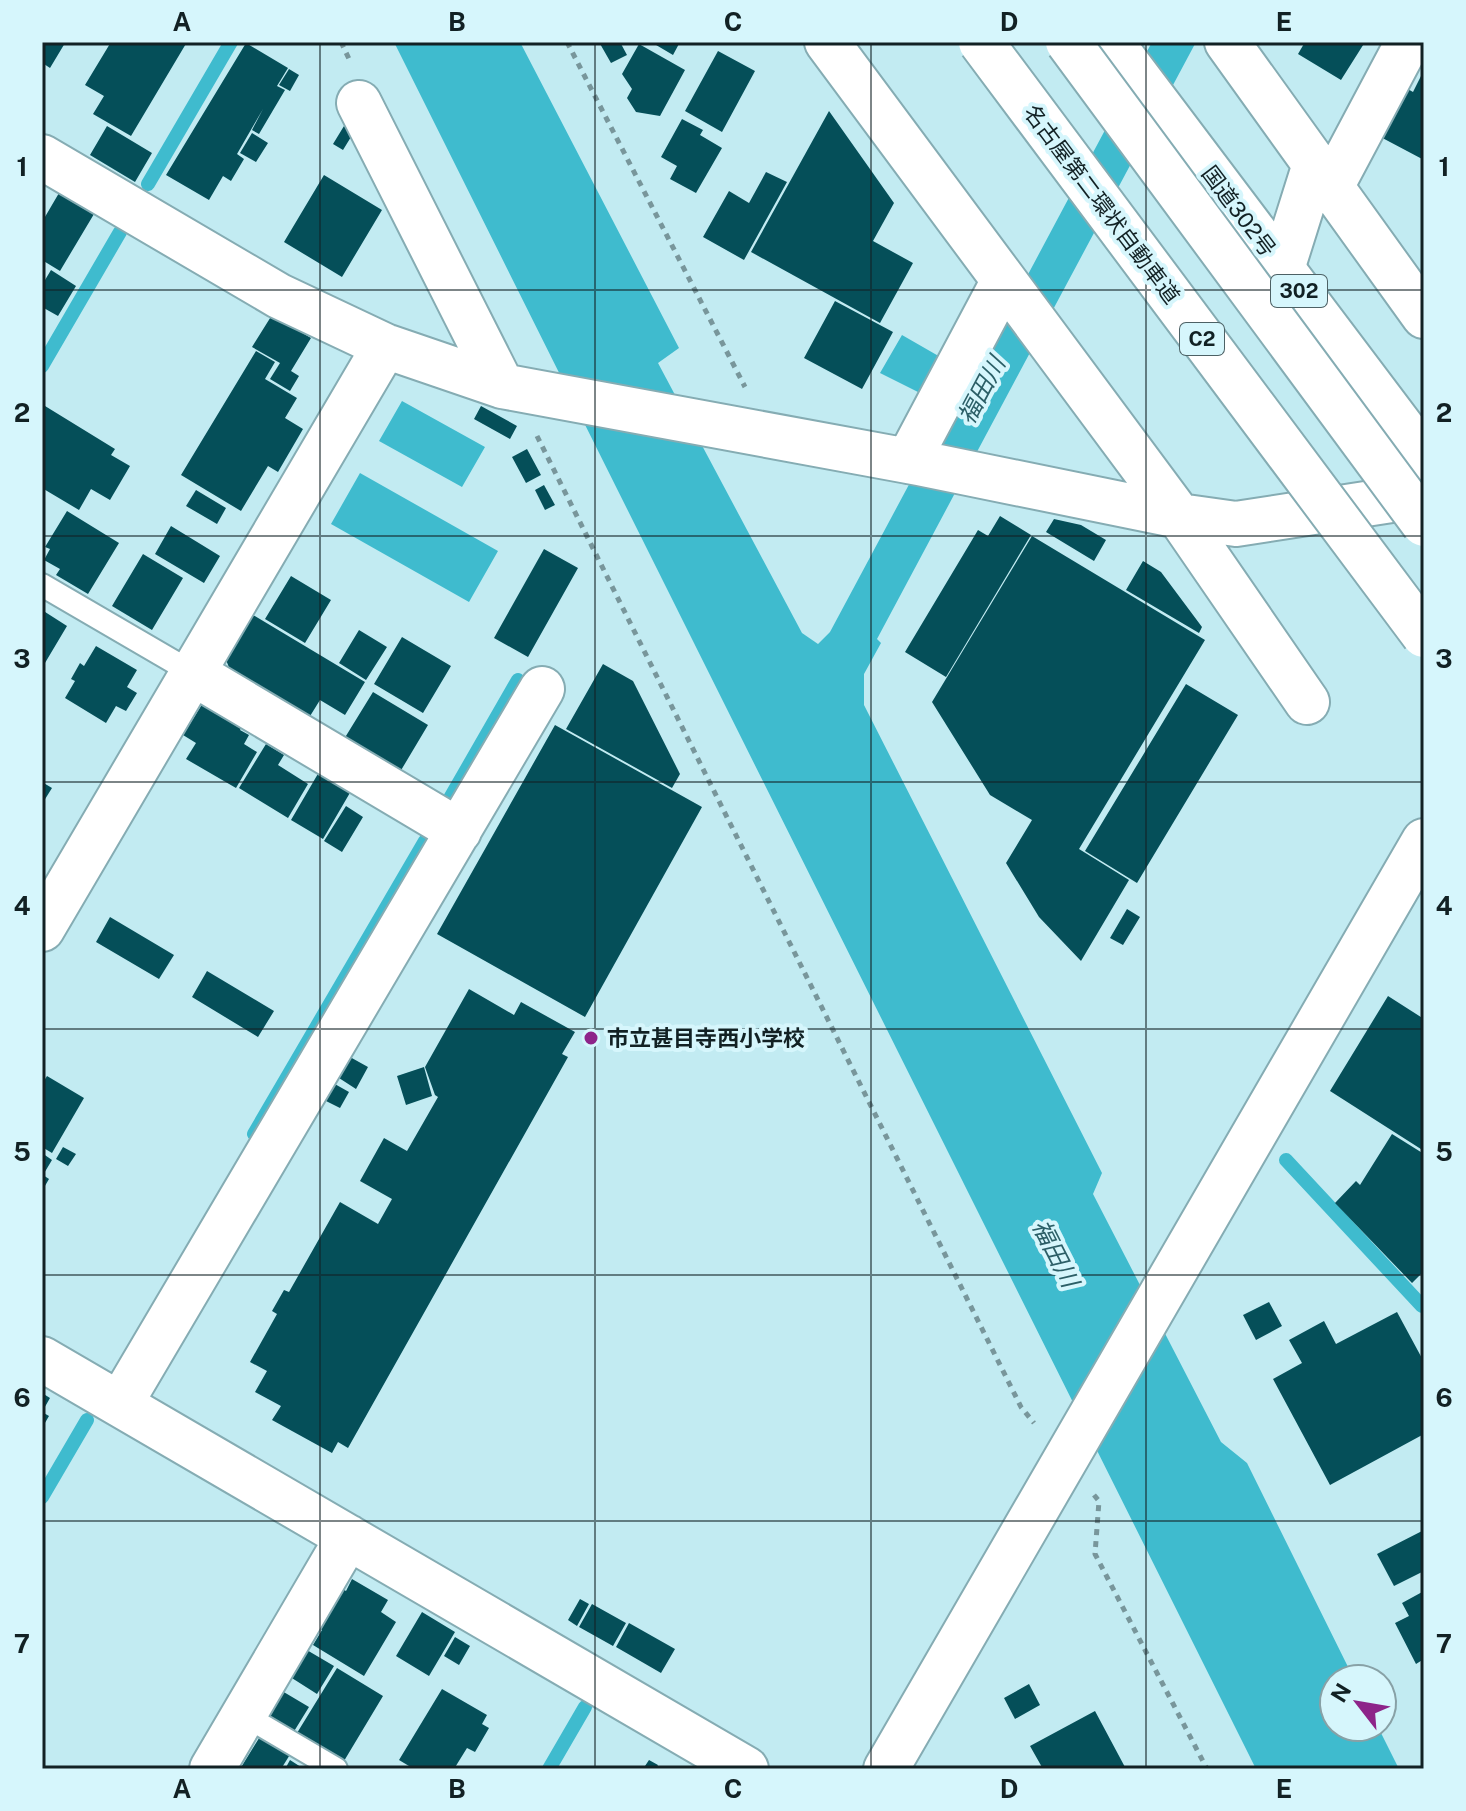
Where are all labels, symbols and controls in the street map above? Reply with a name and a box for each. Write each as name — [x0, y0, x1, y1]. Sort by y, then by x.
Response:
text: A — [173, 6, 192, 37]
text: B — [448, 6, 466, 37]
text: C — [724, 6, 742, 37]
text: D — [1000, 6, 1018, 37]
text: E — [1276, 6, 1292, 37]
street label: 名古屋第二環状自動車道 — [1019, 100, 1185, 308]
text: 1 — [16, 151, 28, 182]
text: 1 — [1438, 151, 1450, 182]
street label: 国道302号 — [1197, 161, 1281, 261]
road number: 302 — [1271, 275, 1327, 307]
road number: C2 — [1180, 323, 1224, 355]
water label: 福田川 — [952, 349, 1012, 428]
text: 2 — [14, 397, 30, 428]
text: 2 — [1436, 397, 1452, 428]
text: 3 — [13, 643, 31, 674]
text: 3 — [1435, 643, 1453, 674]
text: 4 — [13, 890, 31, 921]
text: 4 — [1435, 890, 1453, 921]
place label: 市立甚目寺西小学校 — [607, 1025, 805, 1051]
marker: 市立甚目寺西小学校 — [582, 1029, 600, 1047]
text: 5 — [13, 1136, 31, 1167]
text: 5 — [1435, 1136, 1453, 1167]
water label: 福田川 — [1027, 1215, 1086, 1294]
text: 6 — [13, 1382, 31, 1413]
text: 6 — [1435, 1382, 1453, 1413]
text: 7 — [14, 1628, 30, 1659]
text: 7 — [1436, 1628, 1452, 1659]
north arrow — [1318, 1663, 1398, 1743]
text: N — [1325, 1679, 1356, 1707]
text: A — [173, 1773, 192, 1804]
text: B — [448, 1773, 466, 1804]
text: C — [724, 1773, 742, 1804]
text: D — [1000, 1773, 1018, 1804]
text: E — [1276, 1773, 1292, 1804]

